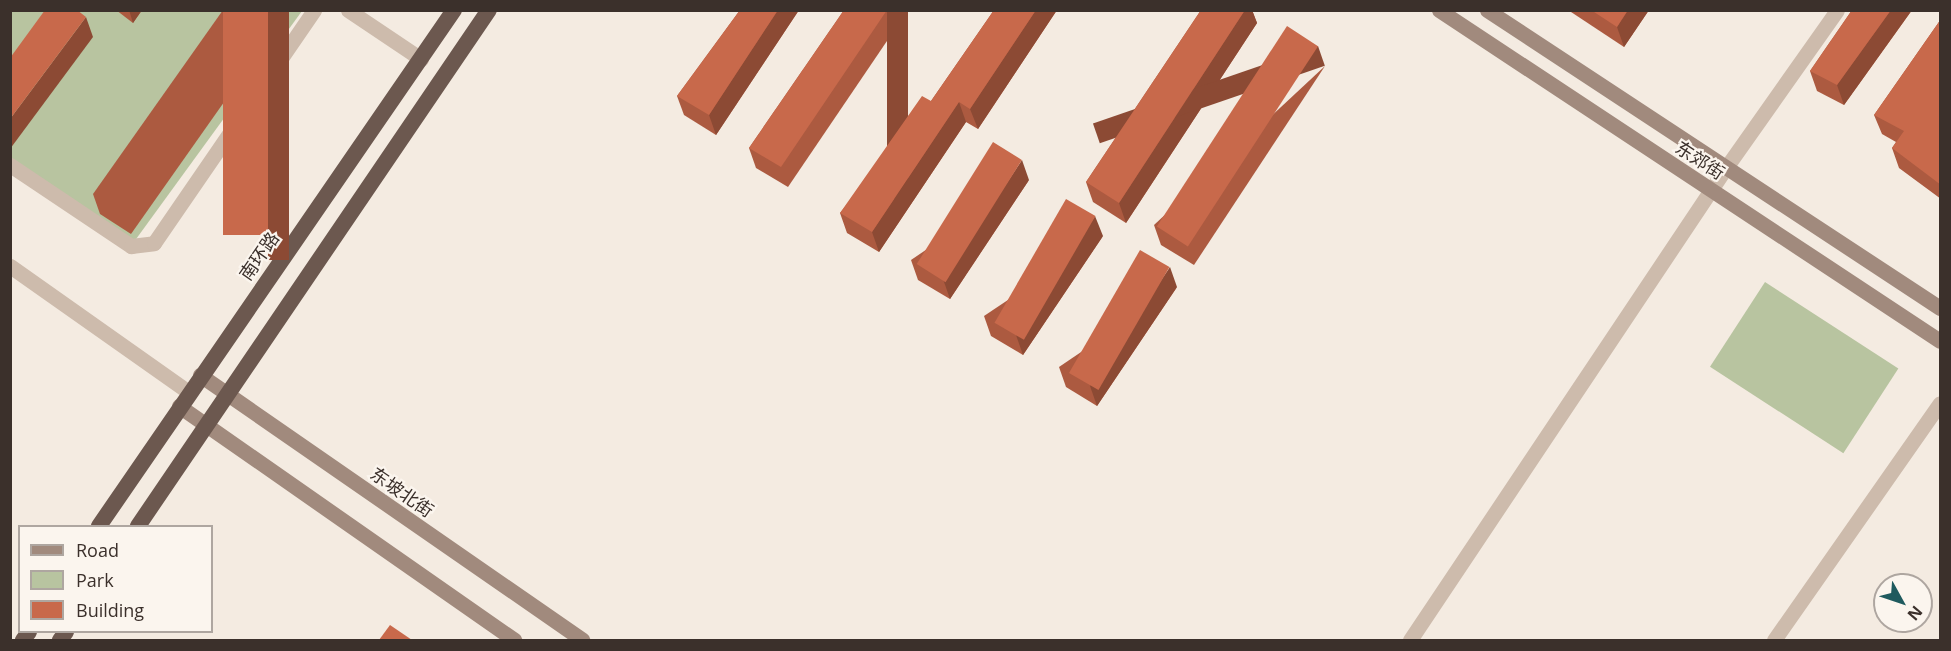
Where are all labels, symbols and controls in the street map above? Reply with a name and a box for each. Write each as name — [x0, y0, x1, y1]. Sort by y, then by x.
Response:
street label: 东郊街 — [1671, 136, 1729, 184]
street label: 南环路 — [235, 228, 283, 284]
street label: 东坡北街 — [366, 463, 438, 521]
legend — [18, 525, 213, 633]
text: Road — [76, 538, 119, 562]
text: Park — [76, 568, 114, 592]
north arrow — [1873, 573, 1933, 633]
text: Building — [76, 598, 144, 622]
text: N — [1903, 601, 1928, 625]

